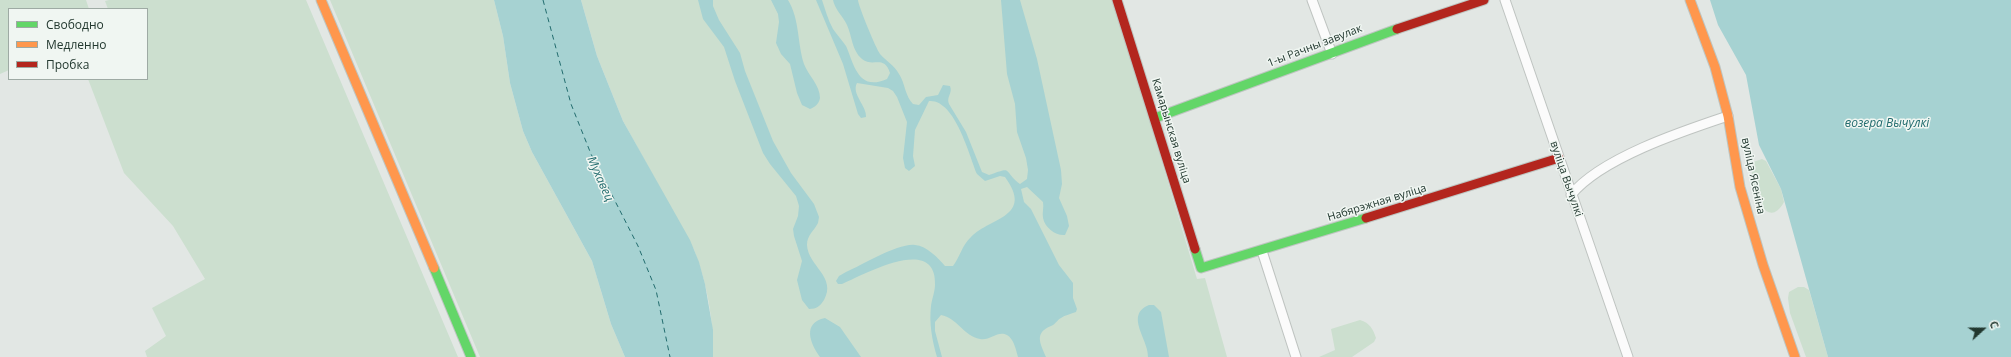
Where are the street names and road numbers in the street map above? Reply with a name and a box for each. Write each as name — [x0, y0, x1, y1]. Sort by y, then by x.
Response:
street label: 1-ы Рачны завулак — [1266, 22, 1364, 70]
street label: Камарынская вуліца — [1149, 77, 1193, 185]
street label: вуліца Ясеніна — [1738, 136, 1768, 216]
street label: вуліца Вычулкі — [1547, 139, 1585, 219]
street label: Набярэжная вуліца — [1326, 182, 1428, 224]

